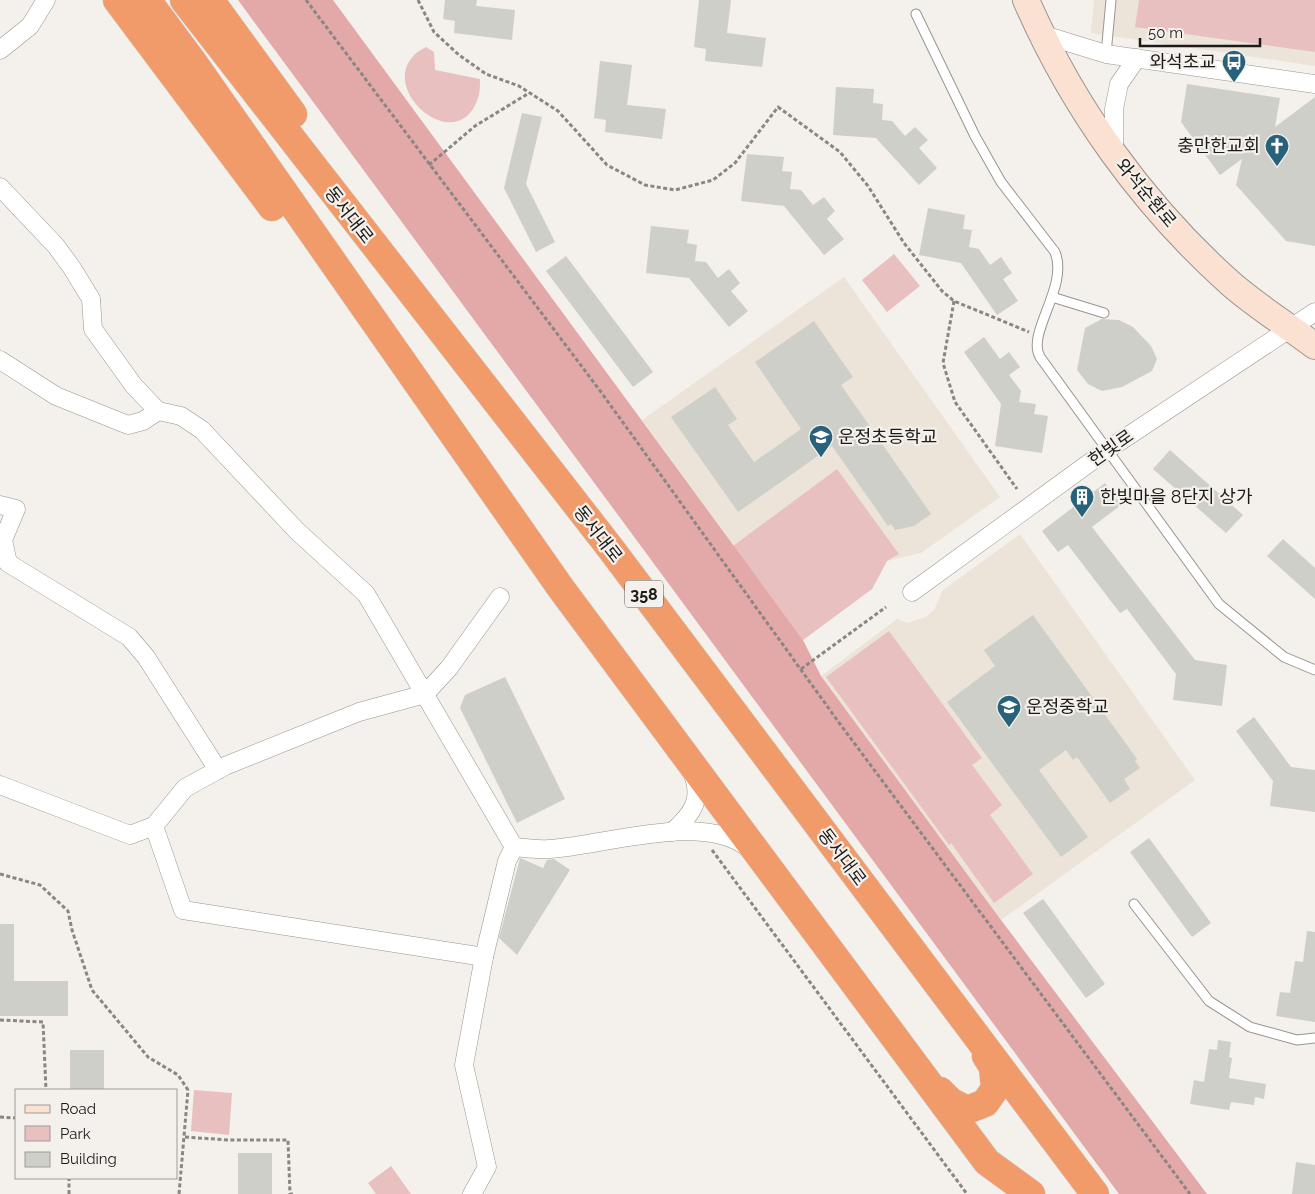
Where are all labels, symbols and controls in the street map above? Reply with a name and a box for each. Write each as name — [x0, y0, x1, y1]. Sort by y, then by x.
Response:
scale bar — [1140, 15, 1260, 47]
text: 50 m — [1148, 24, 1183, 42]
bus stop icon: 와석초교 — [1221, 49, 1247, 83]
place label: 와석초교 — [1150, 51, 1216, 72]
church icon: 충만한교회 — [1264, 133, 1290, 167]
place label: 충만한교회 — [1177, 135, 1260, 156]
street label: 와석순환로 — [1112, 154, 1181, 231]
street label: 동서대로 — [321, 182, 378, 247]
school or university icon: 운정초등학교 — [808, 424, 834, 458]
street label: 한빛로 — [1084, 425, 1137, 470]
place label: 운정초등학교 — [838, 426, 937, 447]
building icon: 한빛마을 8단지 상가 — [1069, 484, 1095, 518]
place label: 한빛마을 8단지 상가 — [1100, 486, 1253, 507]
street label: 동서대로 — [570, 501, 627, 566]
road number: 358 — [625, 580, 663, 608]
school or university icon: 운정중학교 — [996, 694, 1022, 728]
place label: 운정중학교 — [1026, 696, 1109, 717]
street label: 동서대로 — [814, 824, 871, 889]
legend — [15, 1089, 178, 1179]
text: Road — [60, 1100, 96, 1118]
text: Park — [60, 1125, 91, 1143]
text: Building — [60, 1150, 117, 1168]

